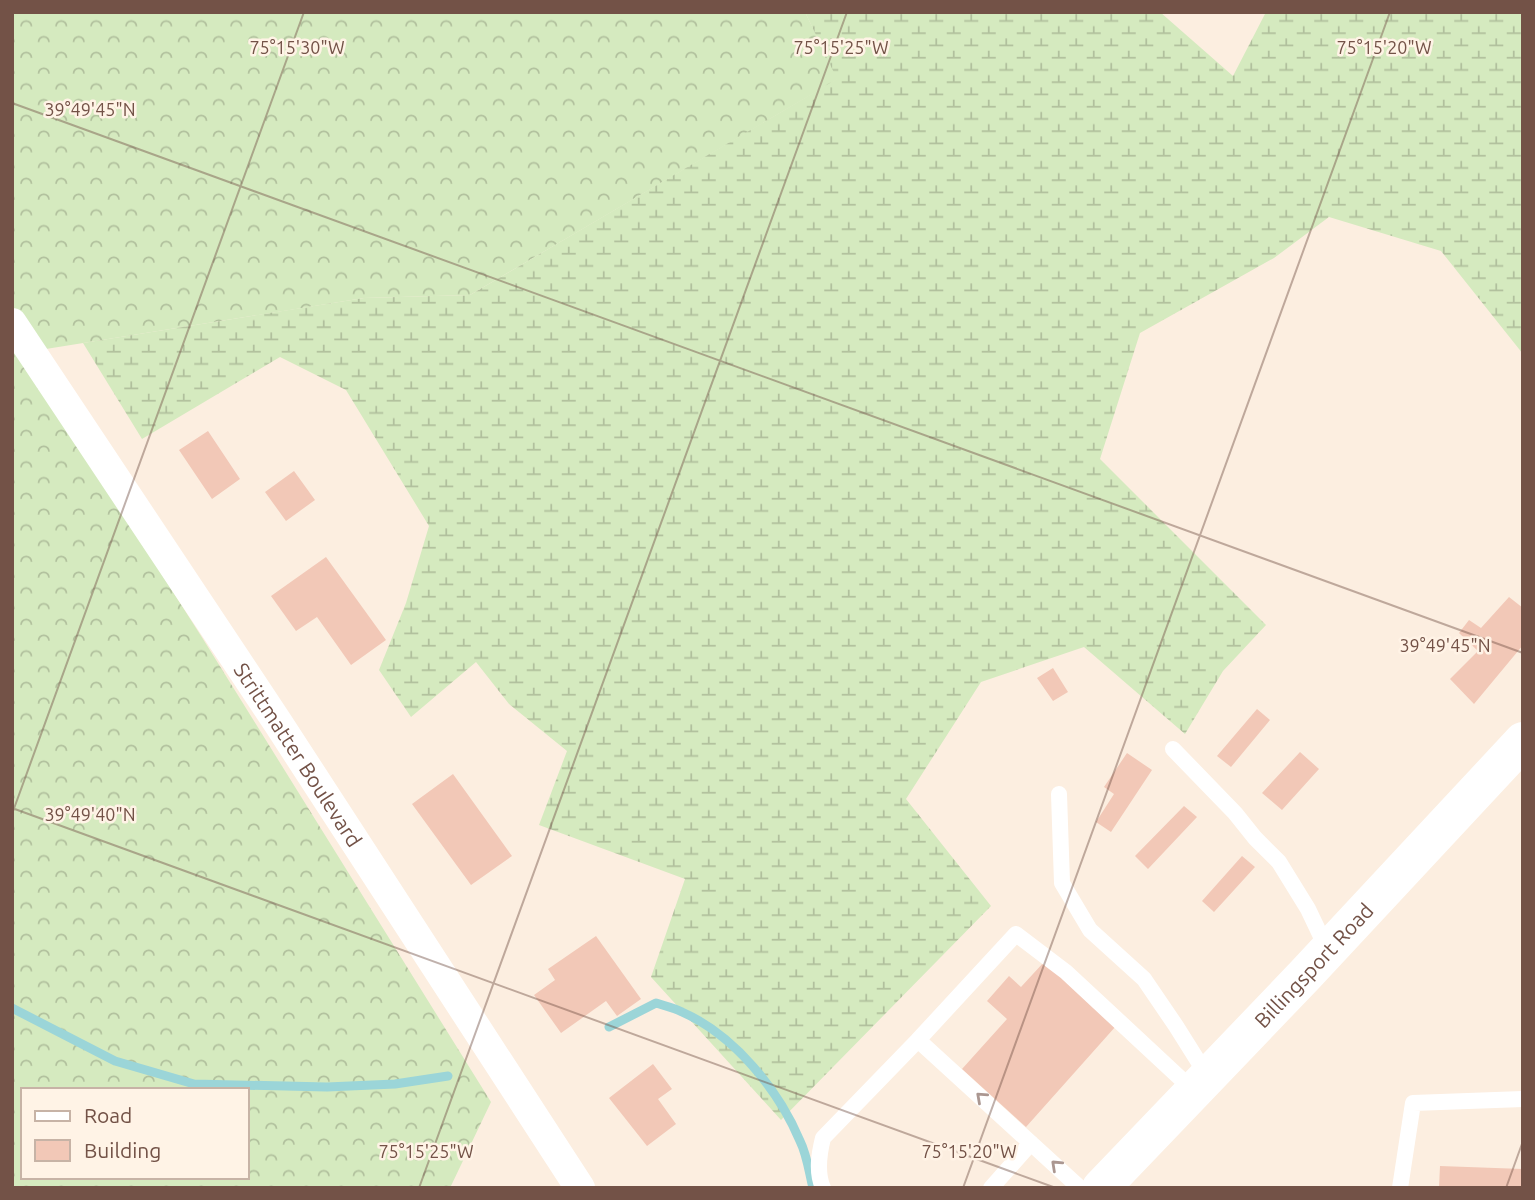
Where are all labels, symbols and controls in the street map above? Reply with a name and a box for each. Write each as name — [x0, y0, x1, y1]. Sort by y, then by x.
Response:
text: 75°15'30"W — [249, 37, 345, 57]
text: 75°15'25"W — [793, 37, 889, 57]
text: 75°15'20"W — [1336, 37, 1432, 57]
text: 39°49'45"N — [44, 99, 136, 119]
text: 39°49'45"N — [1399, 635, 1491, 655]
street label: Strittmatter Boulevard — [229, 658, 367, 851]
text: 39°49'40"N — [44, 804, 136, 824]
street label: Billingsport Road — [1249, 898, 1378, 1032]
legend — [21, 1088, 248, 1179]
one-way arrow — [976, 1093, 989, 1106]
text: Road — [84, 1103, 132, 1127]
text: Building — [84, 1138, 161, 1162]
text: 75°15'25"W — [378, 1141, 474, 1161]
text: 75°15'20"W — [921, 1141, 1017, 1161]
one-way arrow — [1051, 1161, 1064, 1174]

